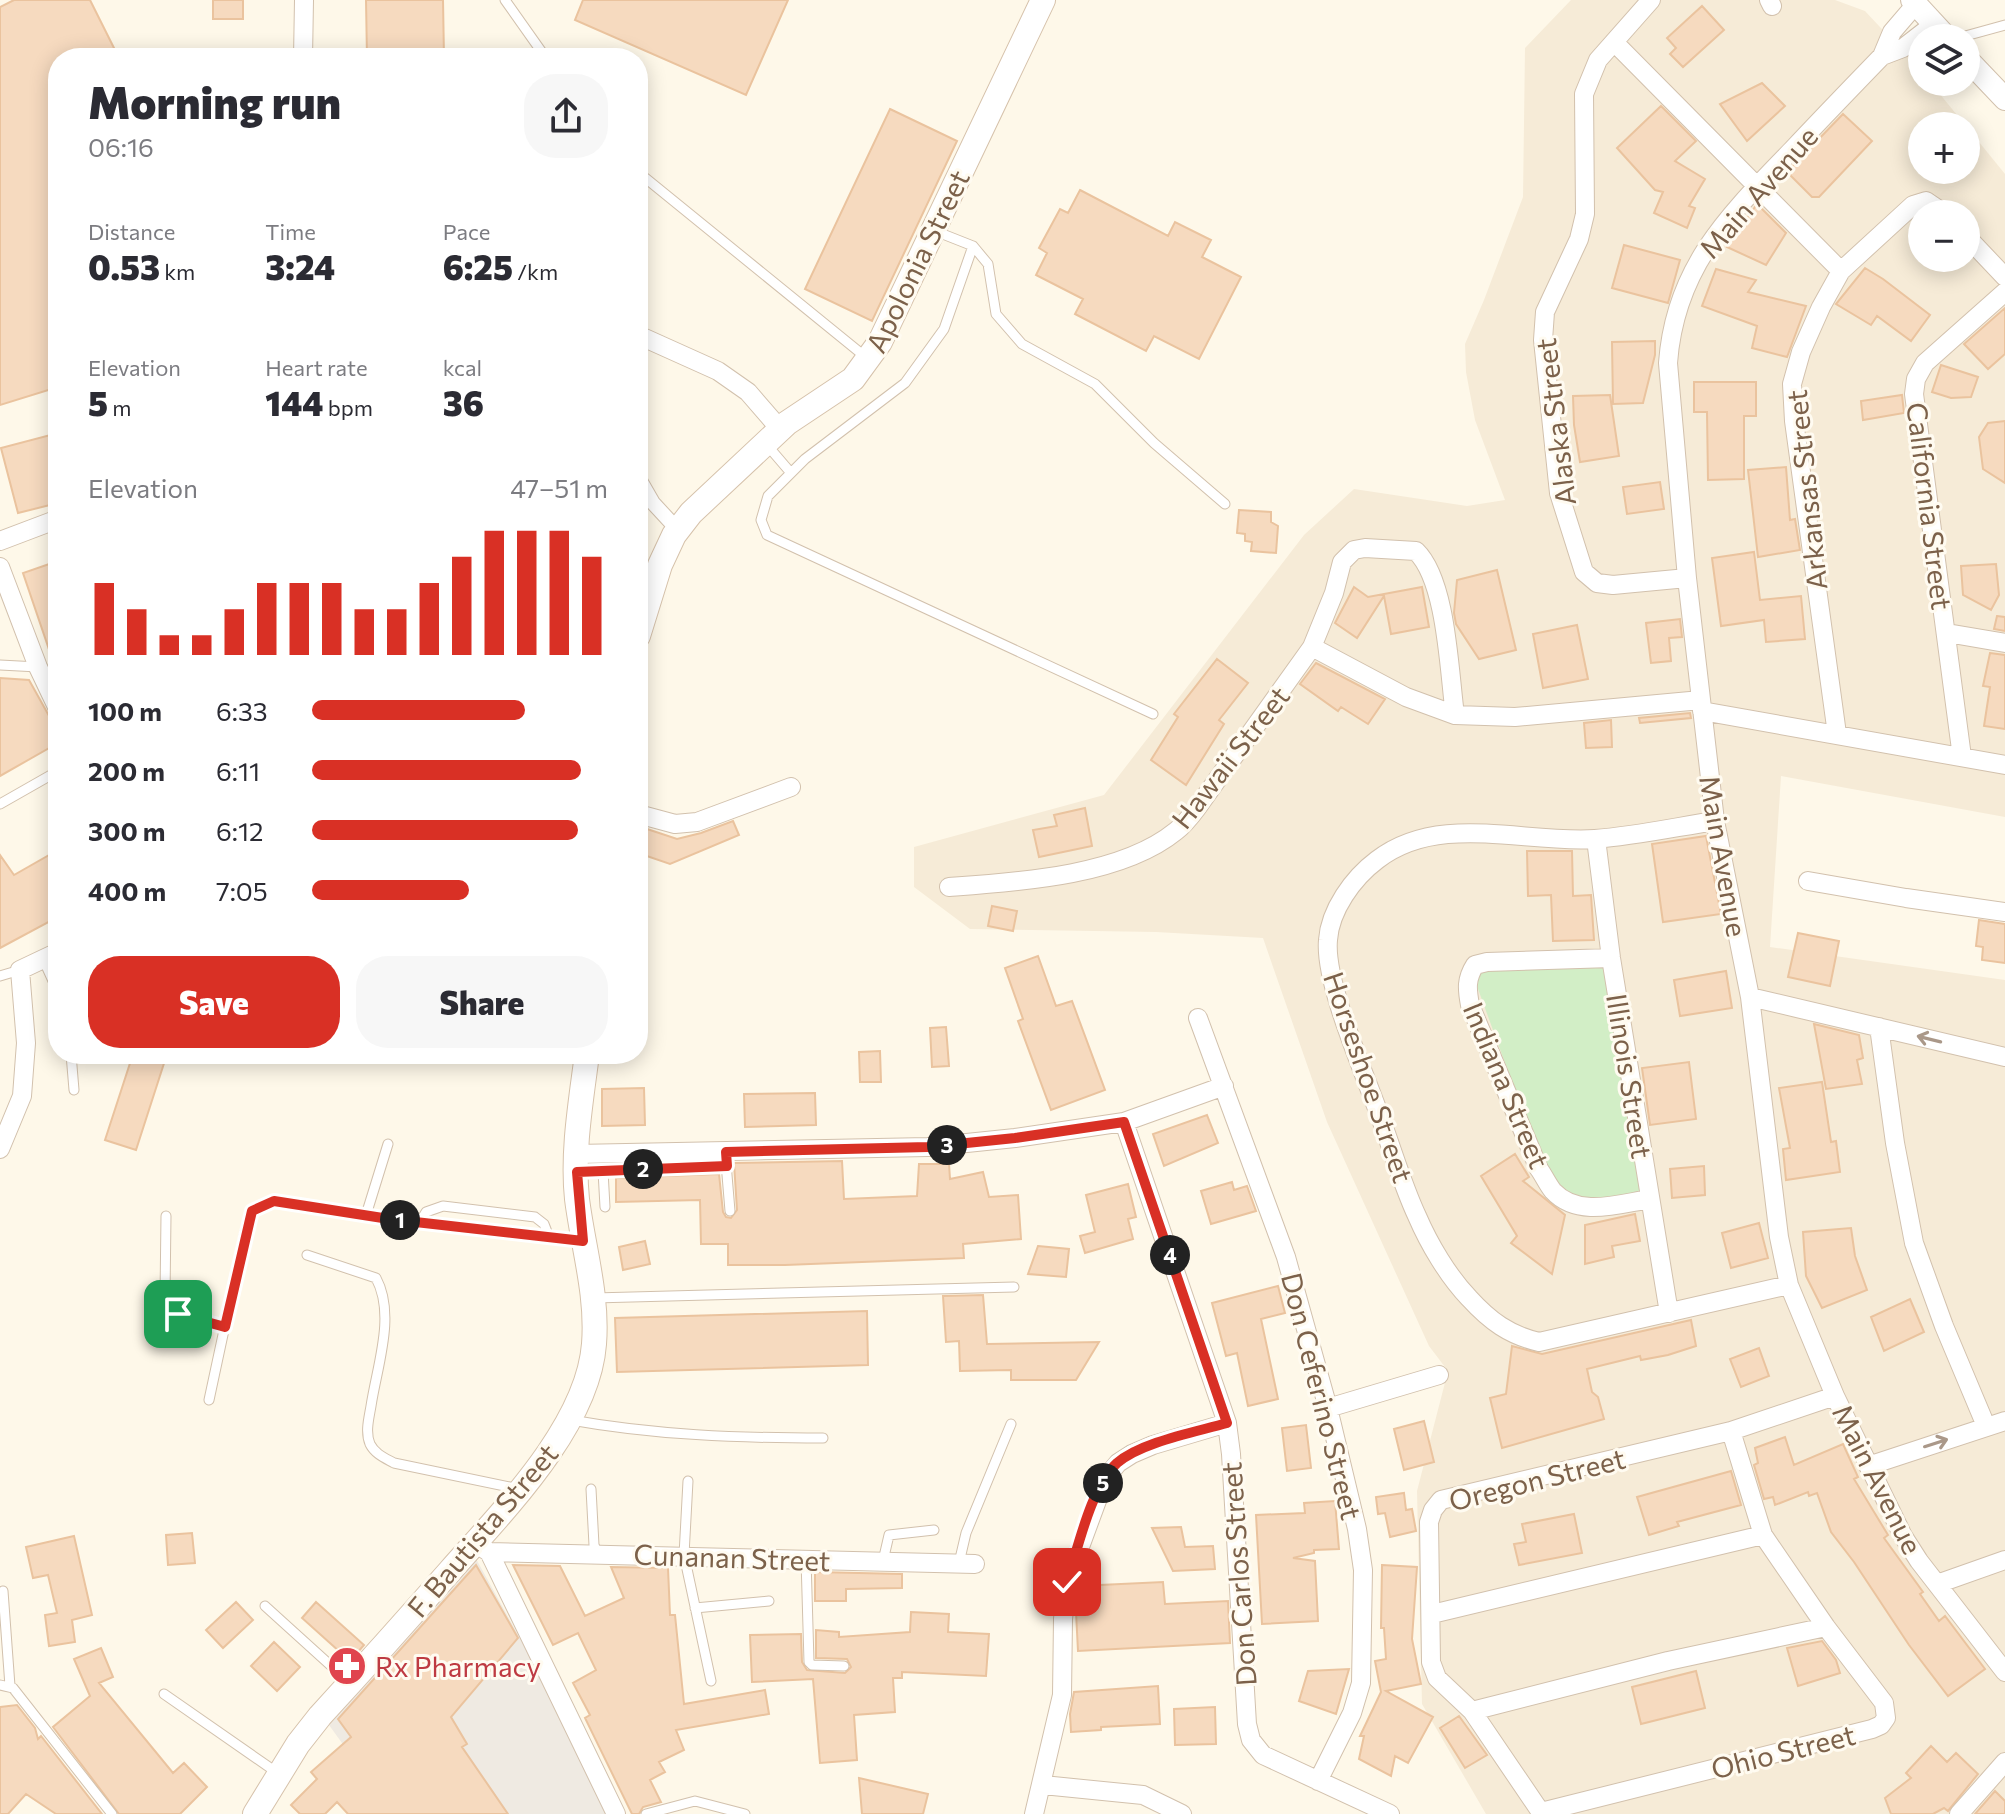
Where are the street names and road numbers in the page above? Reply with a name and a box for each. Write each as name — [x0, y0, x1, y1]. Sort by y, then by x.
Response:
street label: Main Avenue — [1692, 119, 1824, 265]
street label: Apolonia Street — [858, 164, 976, 358]
street label: Alaska Street — [1528, 336, 1582, 508]
street label: Arkansas Street — [1779, 388, 1833, 592]
street label: California Street — [1900, 400, 1960, 612]
street label: Hawaii Street — [1164, 679, 1296, 835]
street label: Main Avenue — [1693, 773, 1755, 939]
street label: Horseshoe Street — [1317, 967, 1421, 1187]
street label: Illinois Street — [1600, 991, 1660, 1161]
street label: Indiana Street — [1457, 997, 1557, 1173]
street label: Don Ceferino Street — [1275, 1269, 1369, 1523]
street label: Main Avenue — [1826, 1399, 1930, 1559]
street label: F. Bautista Street — [400, 1436, 564, 1624]
street label: Oregon Street — [1445, 1441, 1629, 1517]
street label: Don Carlos Street — [1213, 1461, 1263, 1687]
street label: Cunanan Street — [633, 1537, 831, 1577]
street label: Ohio Street — [1707, 1717, 1859, 1785]

